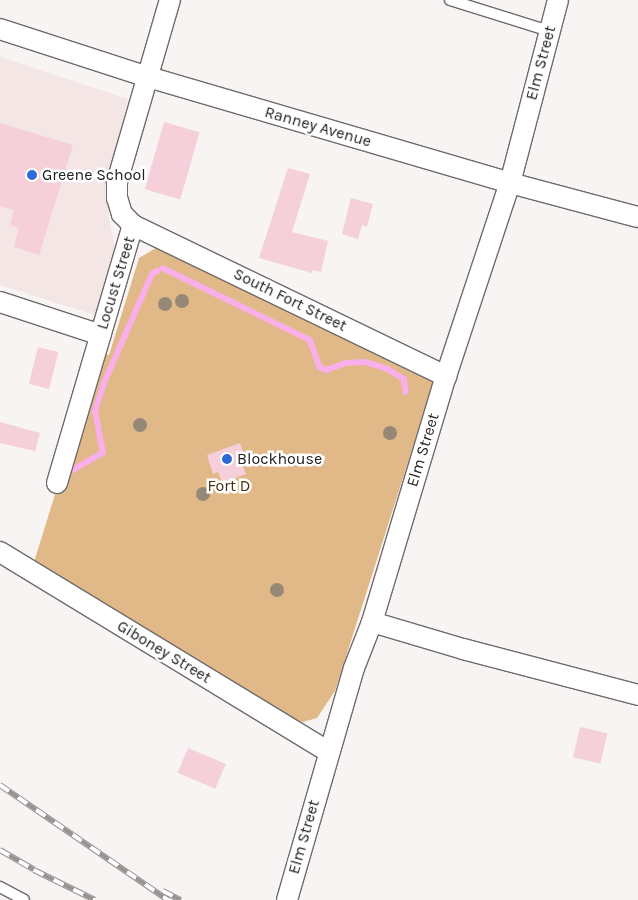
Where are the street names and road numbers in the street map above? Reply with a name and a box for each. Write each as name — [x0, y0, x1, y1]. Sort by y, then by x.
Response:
street label: Elm Street — [522, 24, 560, 102]
street label: Ranney Avenue — [262, 103, 374, 151]
street label: Locust Street — [93, 234, 139, 332]
street label: South Fort Street — [230, 264, 350, 336]
street label: Elm Street — [403, 411, 443, 489]
street label: Giboney Street — [113, 616, 215, 688]
street label: Elm Street — [284, 798, 324, 876]

